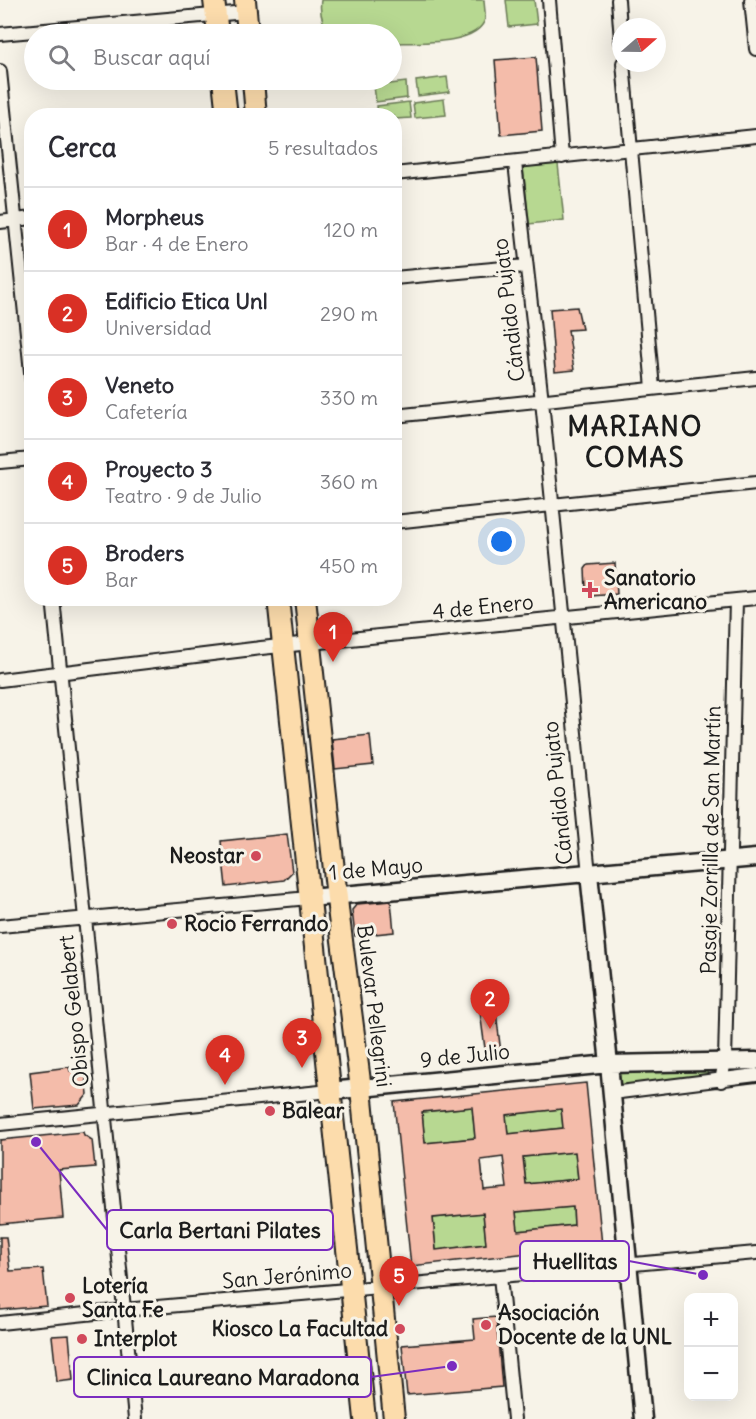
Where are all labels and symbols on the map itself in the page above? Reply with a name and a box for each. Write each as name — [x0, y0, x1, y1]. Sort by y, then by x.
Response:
north arrow — [612, 18, 666, 72]
street label: Cándido Pujato — [486, 237, 531, 383]
district label: MARIANO COMAS — [567, 409, 703, 474]
your location — [487, 527, 516, 556]
place label: Sanatorio Americano — [604, 564, 707, 615]
marker: Sanatorio Americano — [581, 581, 599, 599]
street label: 4 de Enero — [431, 588, 535, 625]
pin: 1 — [314, 612, 352, 662]
street label: Pasaje Zorrilla de San Martín — [695, 705, 726, 975]
street label: Cándido Pujato — [537, 720, 578, 866]
place label: Neostar — [169, 842, 244, 869]
marker: Neostar — [249, 849, 263, 863]
street label: 1 de Mayo — [328, 851, 424, 886]
place label: Rocio Ferrando — [184, 910, 329, 937]
marker: Rocio Ferrando — [165, 917, 179, 931]
street label: Bulevar Pellegrini — [351, 923, 398, 1089]
street label: Obispo Gelabert — [52, 934, 95, 1088]
pin: 2 — [470, 980, 510, 1029]
pin: 3 — [282, 1018, 322, 1068]
pin: 4 — [206, 1036, 244, 1085]
street label: 9 de Julio — [419, 1037, 511, 1074]
place label: Balear — [282, 1097, 345, 1124]
marker: Balear — [263, 1104, 277, 1118]
callout: Carla Bertani Pilates — [107, 1210, 333, 1250]
text: Carla Bertani Pilates — [119, 1216, 321, 1244]
callout: Huellitas — [520, 1241, 629, 1281]
text: Huellitas — [532, 1247, 618, 1275]
street label: San Jerónimo — [221, 1256, 353, 1295]
pin: 5 — [380, 1256, 418, 1306]
place label: Lotería Santa Fe — [82, 1272, 164, 1323]
marker: Lotería Santa Fe — [63, 1291, 77, 1305]
place label: Asociación Docente de la UNL — [498, 1299, 673, 1350]
place label: Kiosco La Facultad — [212, 1315, 389, 1342]
marker: Asociación Docente de la UNL — [479, 1318, 493, 1332]
marker: Kiosco La Facultad — [393, 1322, 407, 1336]
place label: Interplot — [94, 1325, 178, 1352]
marker: Interplot — [75, 1332, 89, 1346]
callout: Clinica Laureano Maradona — [74, 1357, 371, 1397]
text: Clinica Laureano Maradona — [86, 1363, 360, 1391]

